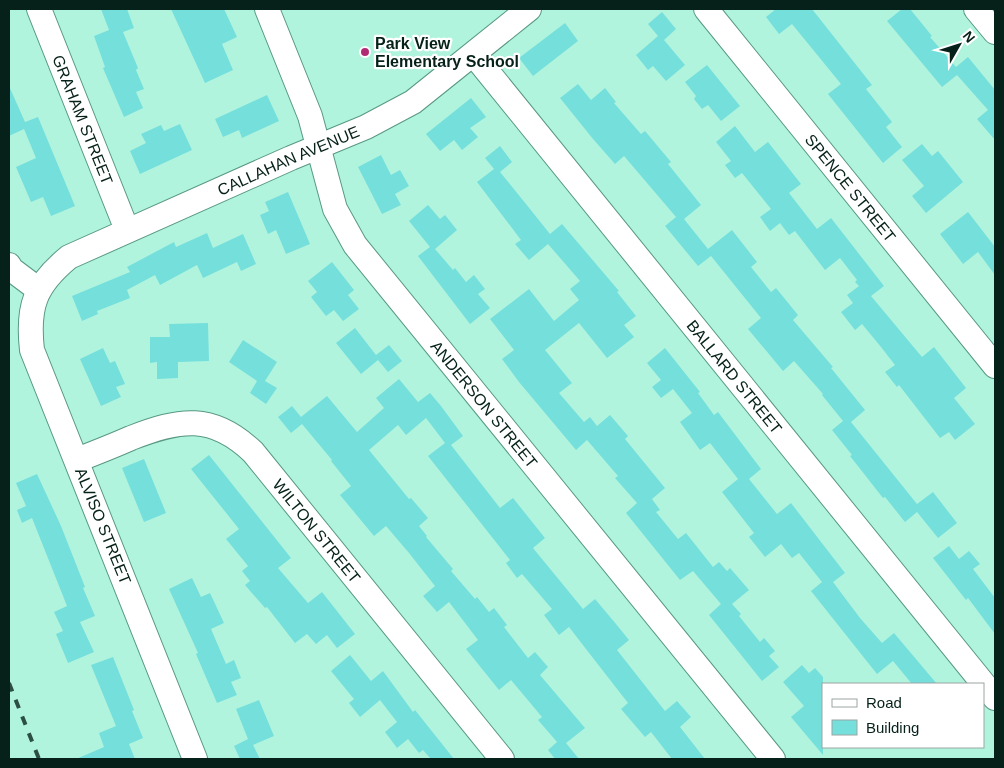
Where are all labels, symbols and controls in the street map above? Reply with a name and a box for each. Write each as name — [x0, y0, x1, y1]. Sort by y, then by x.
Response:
north arrow — [934, 20, 984, 70]
text: N — [960, 28, 979, 46]
place label: Park View Elementary School — [375, 35, 519, 70]
marker: Park View Elementary School — [359, 46, 371, 58]
street label: GRAHAM STREET — [50, 52, 116, 187]
street label: CALLAHAN AVENUE — [215, 122, 362, 198]
street label: SPENCE STREET — [802, 131, 899, 245]
street label: BALLARD STREET — [684, 317, 786, 437]
street label: ANDERSON STREET — [428, 337, 541, 471]
street label: ALVISO STREET — [72, 465, 134, 587]
street label: WILTON STREET — [270, 476, 364, 586]
legend — [822, 683, 984, 748]
text: Road — [866, 694, 902, 711]
text: Building — [866, 719, 919, 736]

